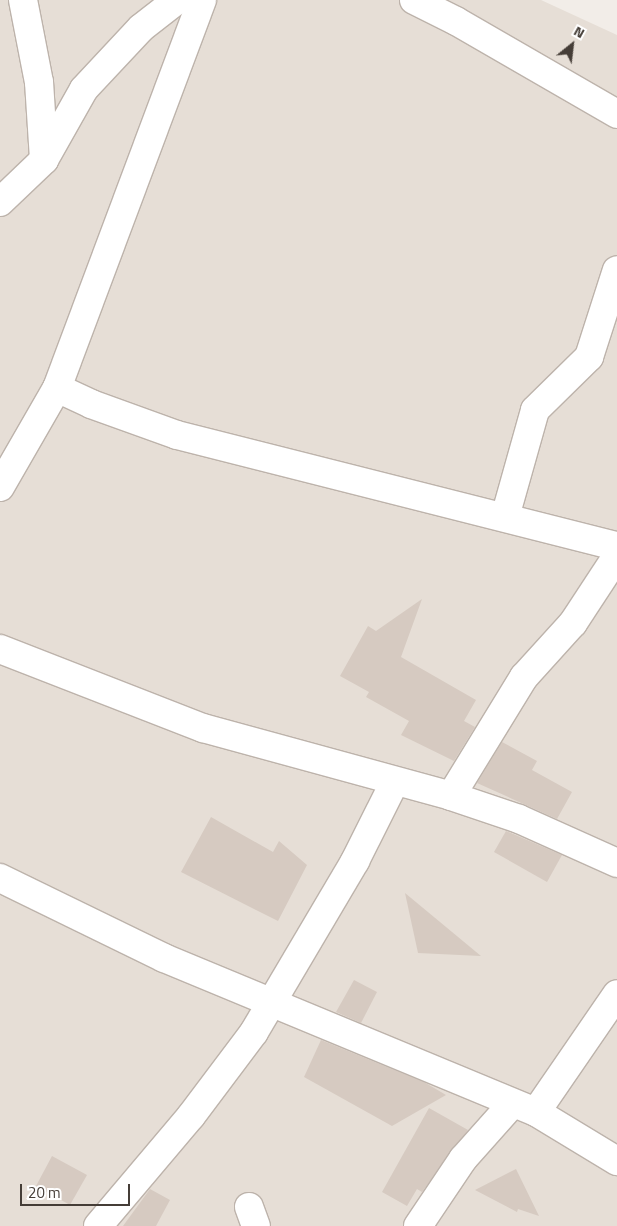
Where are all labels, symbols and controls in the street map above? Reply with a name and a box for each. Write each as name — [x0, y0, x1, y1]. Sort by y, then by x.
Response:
north arrow — [547, 20, 597, 70]
text: N — [570, 20, 589, 43]
scale bar — [22, 1174, 132, 1206]
text: 20 m — [28, 1181, 61, 1204]

